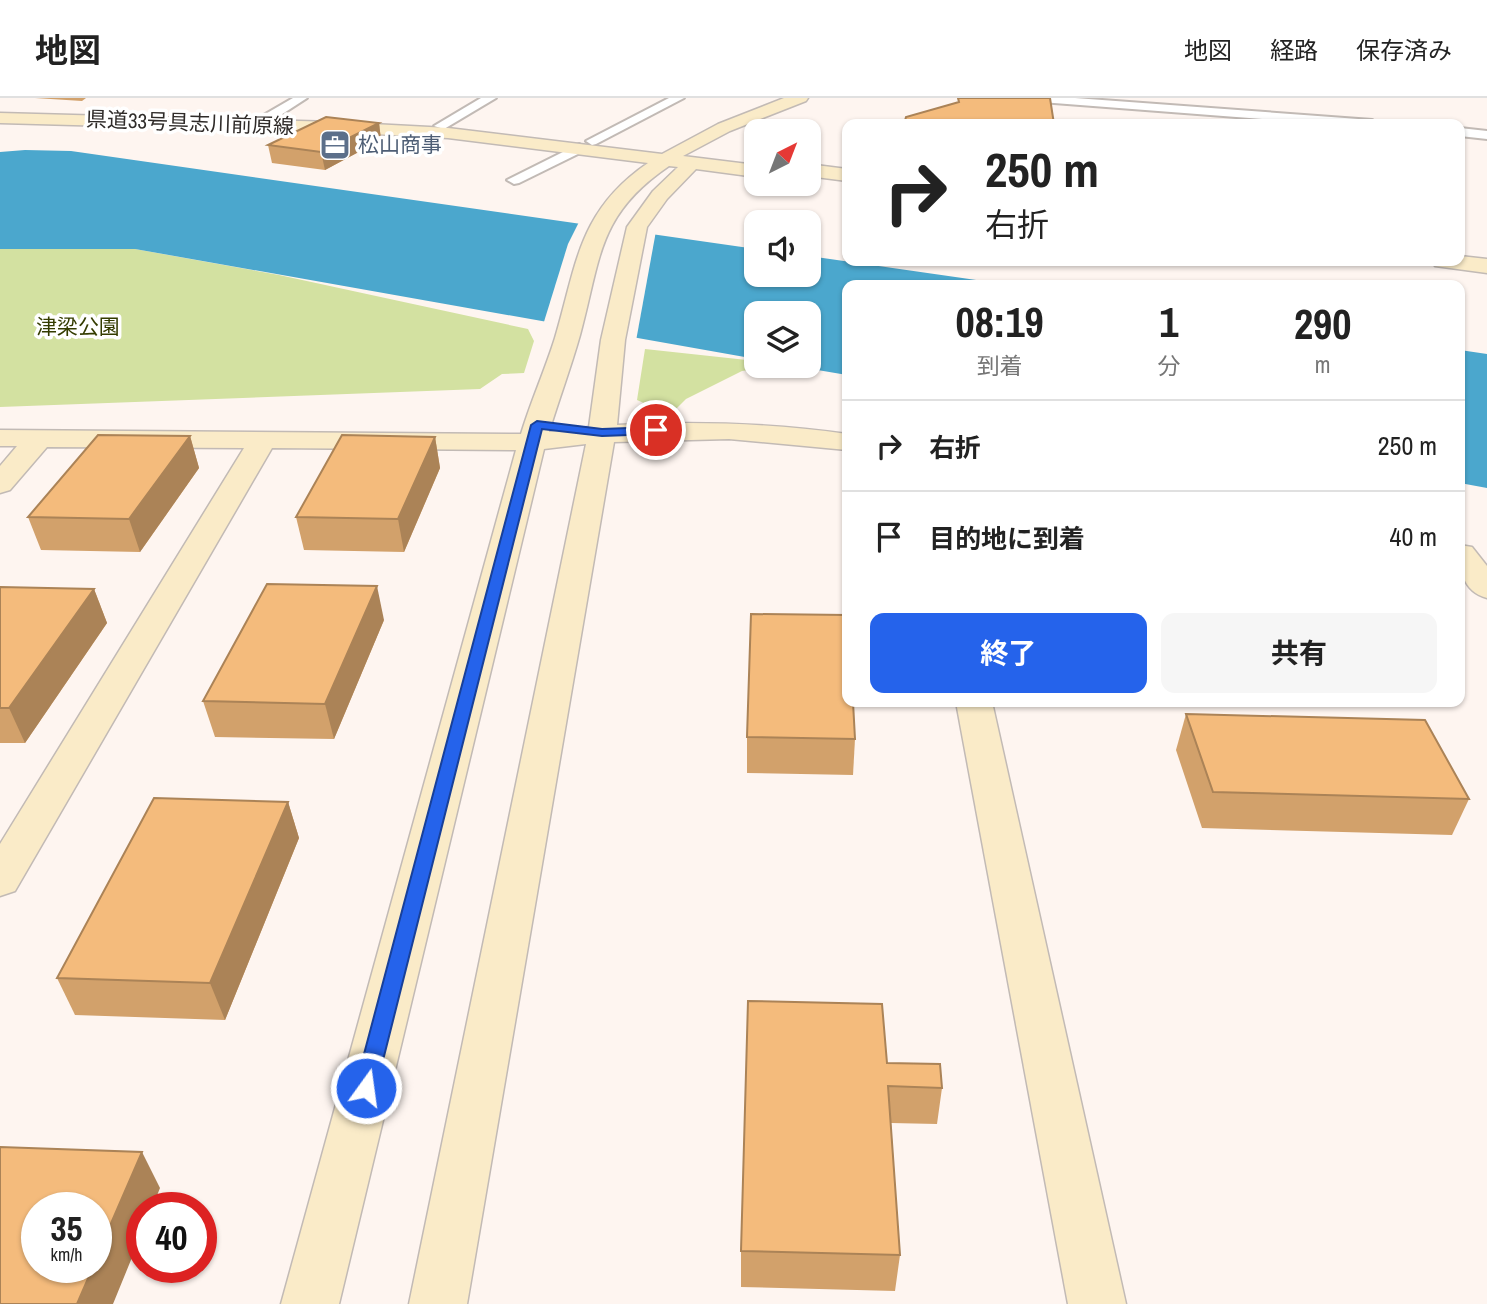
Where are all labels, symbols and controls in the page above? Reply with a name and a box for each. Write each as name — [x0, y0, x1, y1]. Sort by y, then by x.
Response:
text: 地図 — [35, 28, 101, 72]
text: 地図 — [1184, 34, 1232, 66]
text: 経路 — [1270, 34, 1318, 66]
text: 保存済み — [1356, 34, 1452, 66]
street label: 県道33号具志川前原線 — [85, 104, 295, 141]
north arrow — [744, 119, 821, 196]
map controls — [744, 119, 821, 378]
office icon: 松山商事 — [318, 128, 352, 162]
place label: 松山商事 — [358, 130, 442, 159]
text: 250 m — [985, 136, 1099, 202]
icon: right — [870, 147, 961, 238]
text: 右折 — [985, 203, 1049, 246]
button: sound — [744, 210, 821, 287]
text: 08:19 — [956, 294, 1044, 350]
text: 1 — [1159, 294, 1178, 350]
text: 290 — [1294, 296, 1351, 352]
button: layers — [744, 301, 821, 378]
park label: 津梁公園 — [36, 312, 120, 341]
text: m — [1315, 349, 1331, 380]
text: 到着 — [977, 350, 1023, 381]
text: 分 — [1157, 350, 1180, 381]
pin — [626, 400, 686, 460]
icon: arrive — [637, 411, 675, 449]
icon: right — [870, 427, 908, 465]
text: 250 m — [1378, 428, 1437, 463]
text: 右折 — [929, 430, 981, 465]
icon: arrive — [870, 518, 908, 556]
text: 40 m — [1390, 519, 1437, 554]
text: 目的地に到着 — [929, 521, 1085, 556]
button: 終了 — [870, 613, 1147, 693]
button: 共有 — [1161, 613, 1437, 693]
position arrow — [329, 1051, 403, 1125]
speed limit sign: 40 — [126, 1192, 217, 1283]
text: 35 — [51, 1205, 82, 1252]
text: km/h — [51, 1242, 83, 1267]

